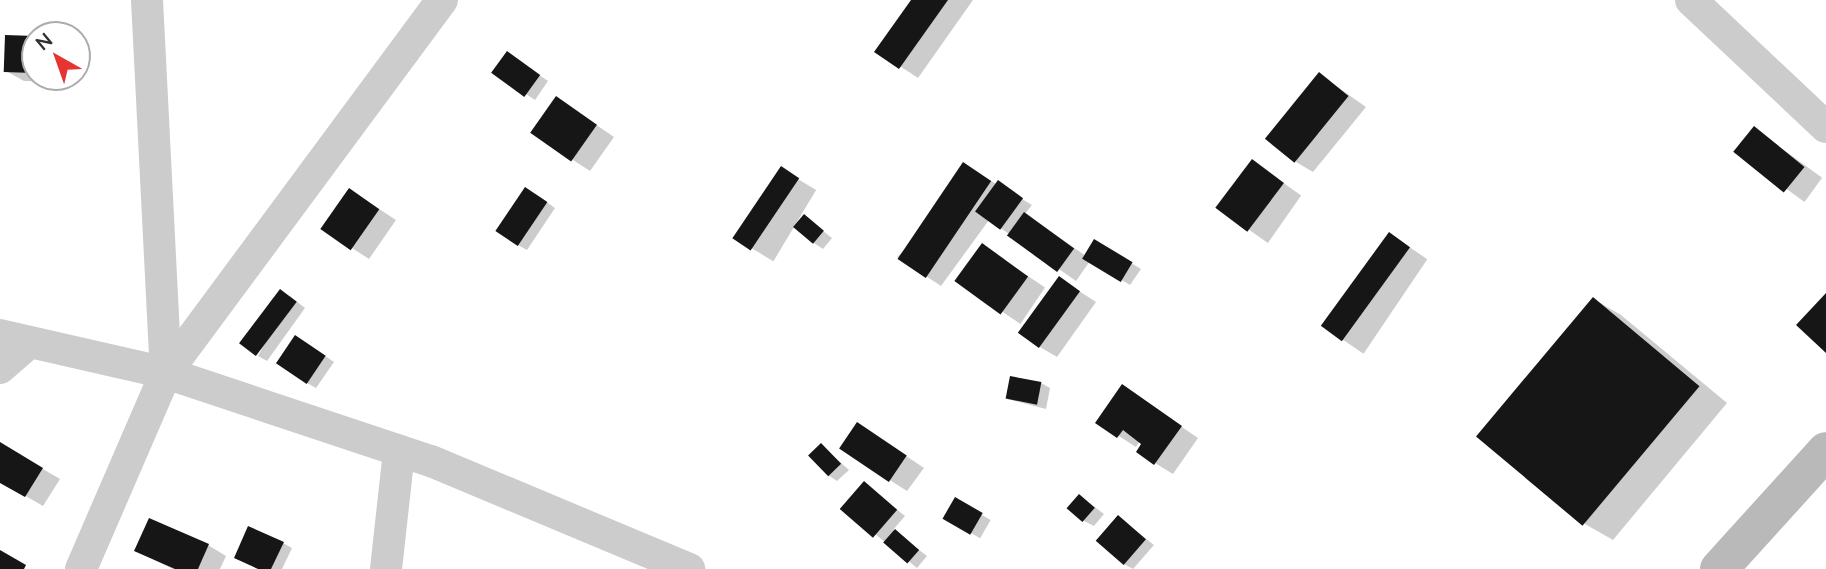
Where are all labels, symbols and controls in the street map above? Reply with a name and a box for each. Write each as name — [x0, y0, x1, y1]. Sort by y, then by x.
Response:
north arrow — [21, 21, 91, 91]
text: N — [30, 28, 56, 55]

